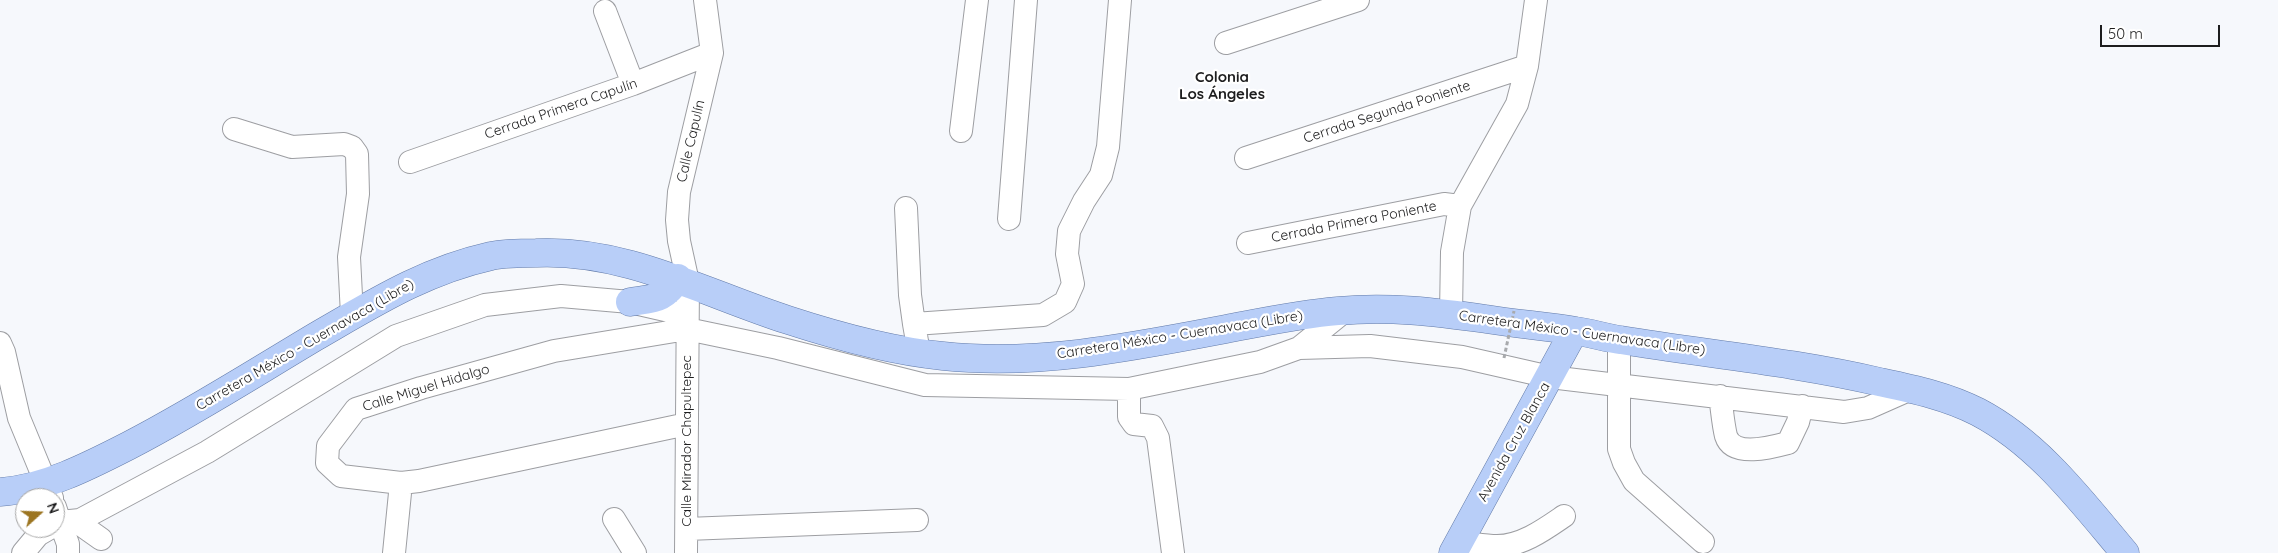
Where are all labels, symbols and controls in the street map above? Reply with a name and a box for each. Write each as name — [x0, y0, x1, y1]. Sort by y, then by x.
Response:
scale bar — [2103, 15, 2223, 47]
text: 50 m — [2108, 24, 2143, 43]
district label: Colonia Los Ángeles — [1179, 68, 1265, 103]
street label: Cerrada Primera Capulín — [483, 75, 639, 143]
street label: Cerrada Segunda Poniente — [1301, 77, 1473, 147]
street label: Calle Capulín — [673, 98, 709, 184]
street label: Cerrada Primera Poniente — [1270, 198, 1438, 246]
street label: Carretera México - Cuernavaca (Libre) — [193, 276, 417, 414]
street label: Carretera México - Cuernavaca (Libre) — [1056, 307, 1304, 363]
street label: Carretera México - Cuernavaca (Libre) — [1458, 307, 1706, 359]
street label: Calle Mirador Chapultepec — [679, 355, 695, 527]
street label: Calle Miguel Hidalgo — [361, 361, 491, 415]
street label: Avenida Cruz Blanca — [1474, 380, 1554, 504]
north arrow — [15, 488, 65, 538]
text: N — [43, 500, 63, 516]

